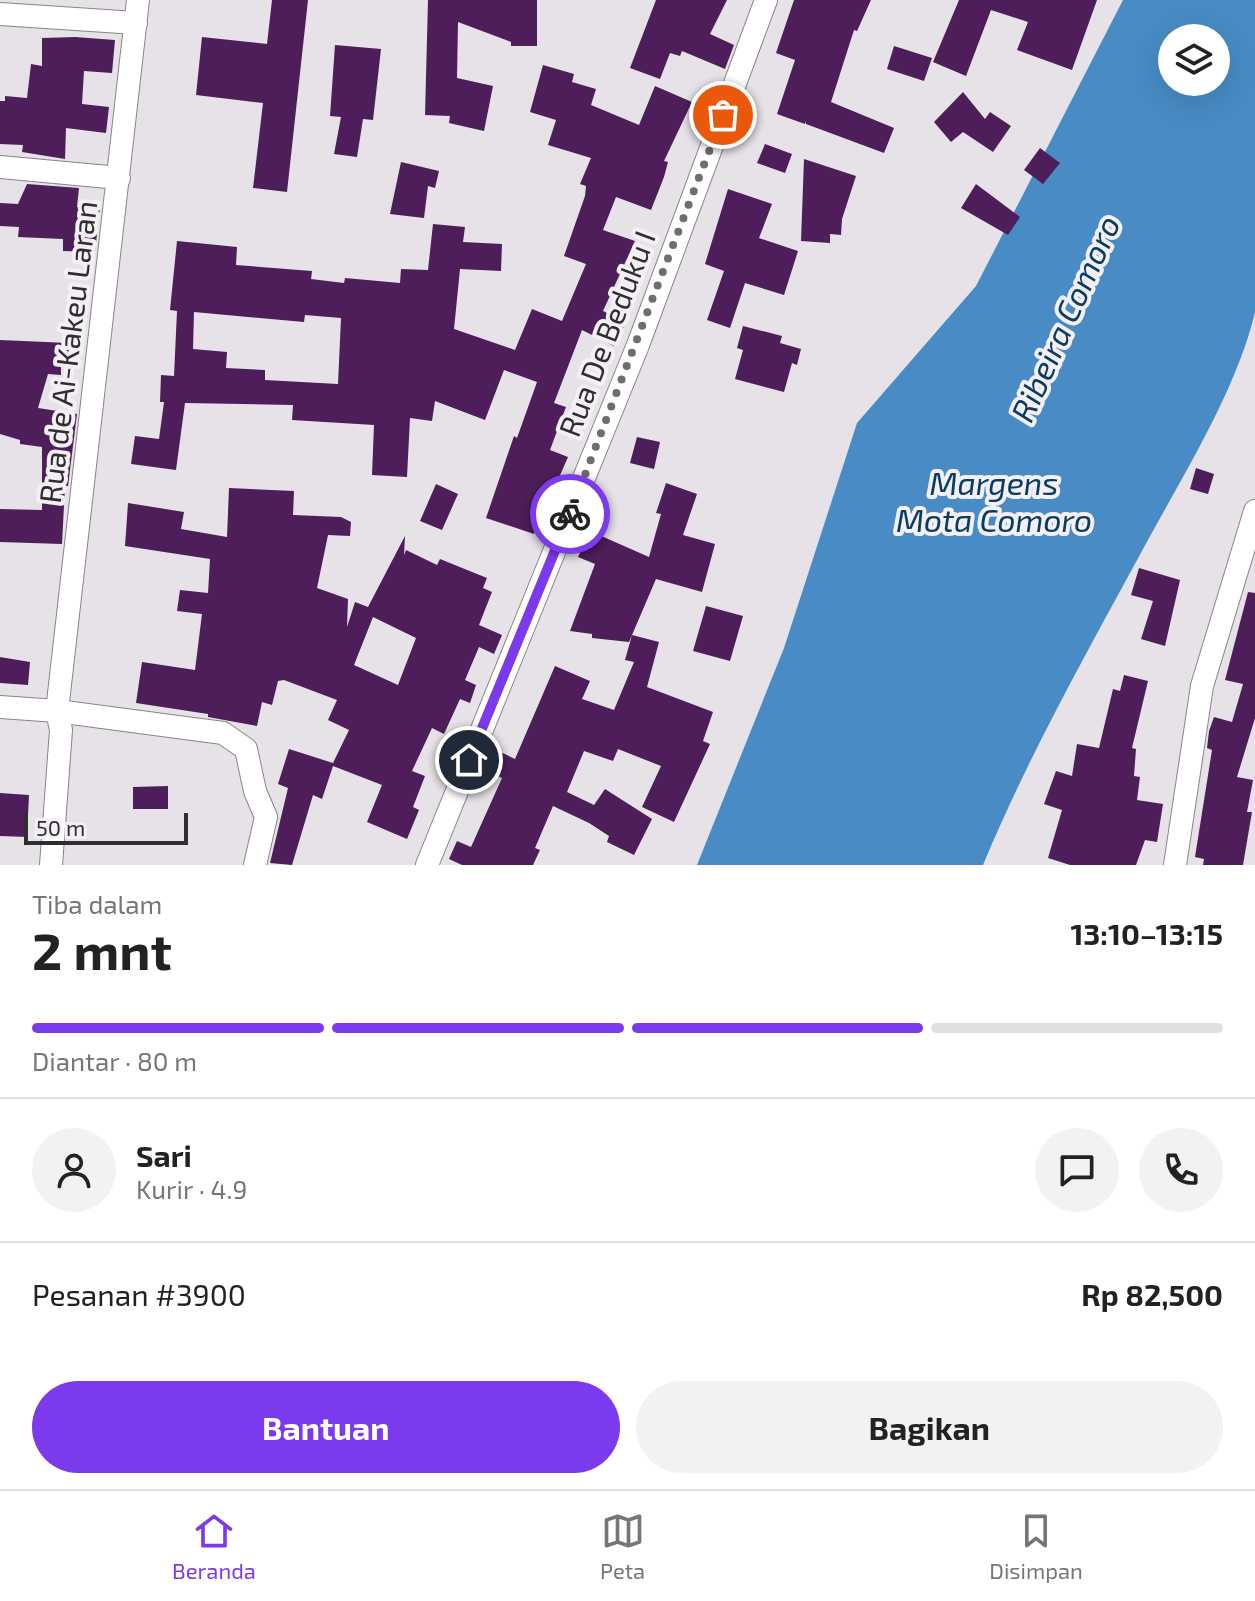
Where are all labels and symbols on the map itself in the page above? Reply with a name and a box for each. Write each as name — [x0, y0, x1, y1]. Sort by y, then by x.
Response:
pin — [689, 81, 757, 149]
street label: Rua de Ai-Kakeu Laran — [31, 199, 103, 505]
water label: Ribeira Comoro — [1002, 209, 1127, 427]
street label: Rua De Beduku I — [550, 225, 662, 441]
water label: Margens Mota Comoro — [896, 463, 1092, 538]
courier — [530, 474, 610, 554]
pin — [435, 726, 503, 794]
scale bar — [24, 809, 188, 845]

